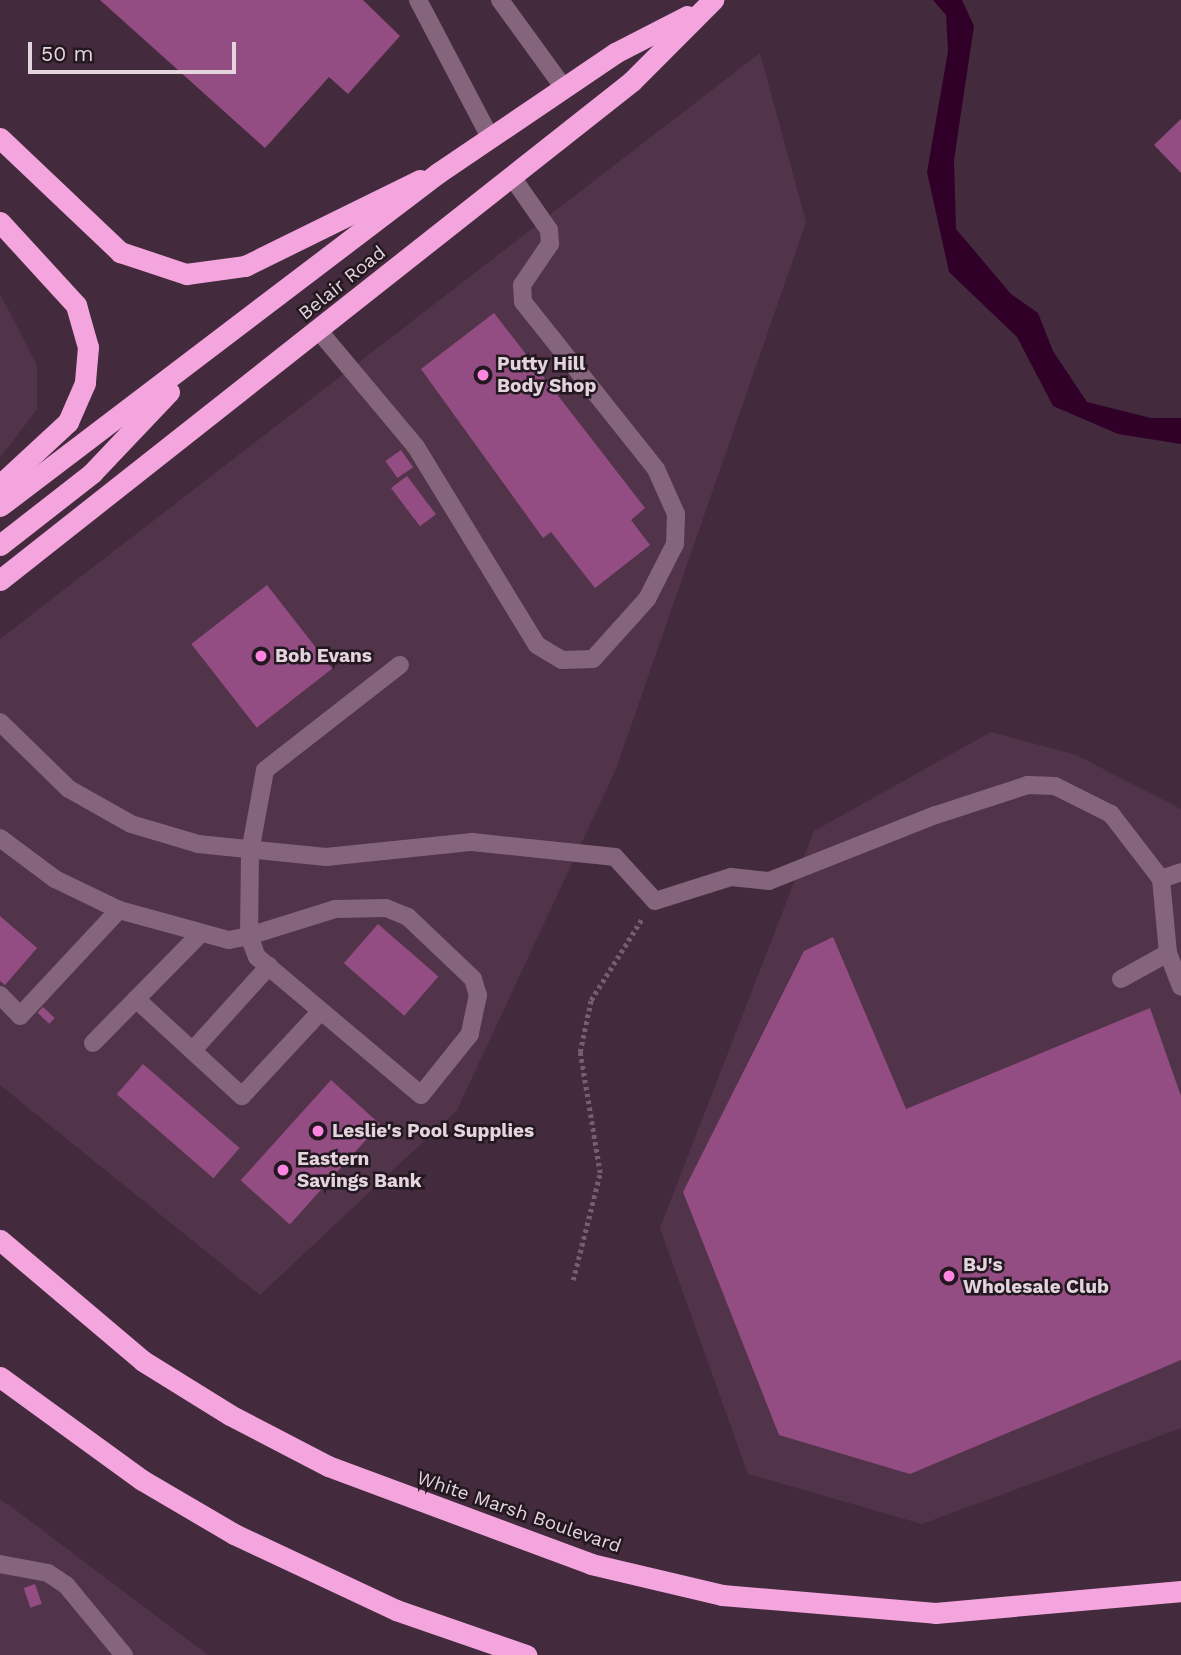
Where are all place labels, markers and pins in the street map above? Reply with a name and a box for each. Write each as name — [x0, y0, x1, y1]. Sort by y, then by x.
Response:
place label: Putty Hill Body Shop — [497, 353, 597, 397]
marker: Putty Hill Body Shop — [475, 367, 491, 383]
place label: Bob Evans — [275, 645, 372, 667]
marker: Bob Evans — [253, 648, 269, 664]
place label: Leslie's Pool Supplies — [332, 1120, 534, 1142]
marker: Leslie's Pool Supplies — [310, 1123, 326, 1139]
place label: Eastern Savings Bank — [297, 1148, 422, 1192]
marker: Eastern Savings Bank — [275, 1162, 291, 1178]
place label: BJ's Wholesale Club — [963, 1254, 1109, 1298]
marker: BJ's Wholesale Club — [941, 1268, 957, 1284]

